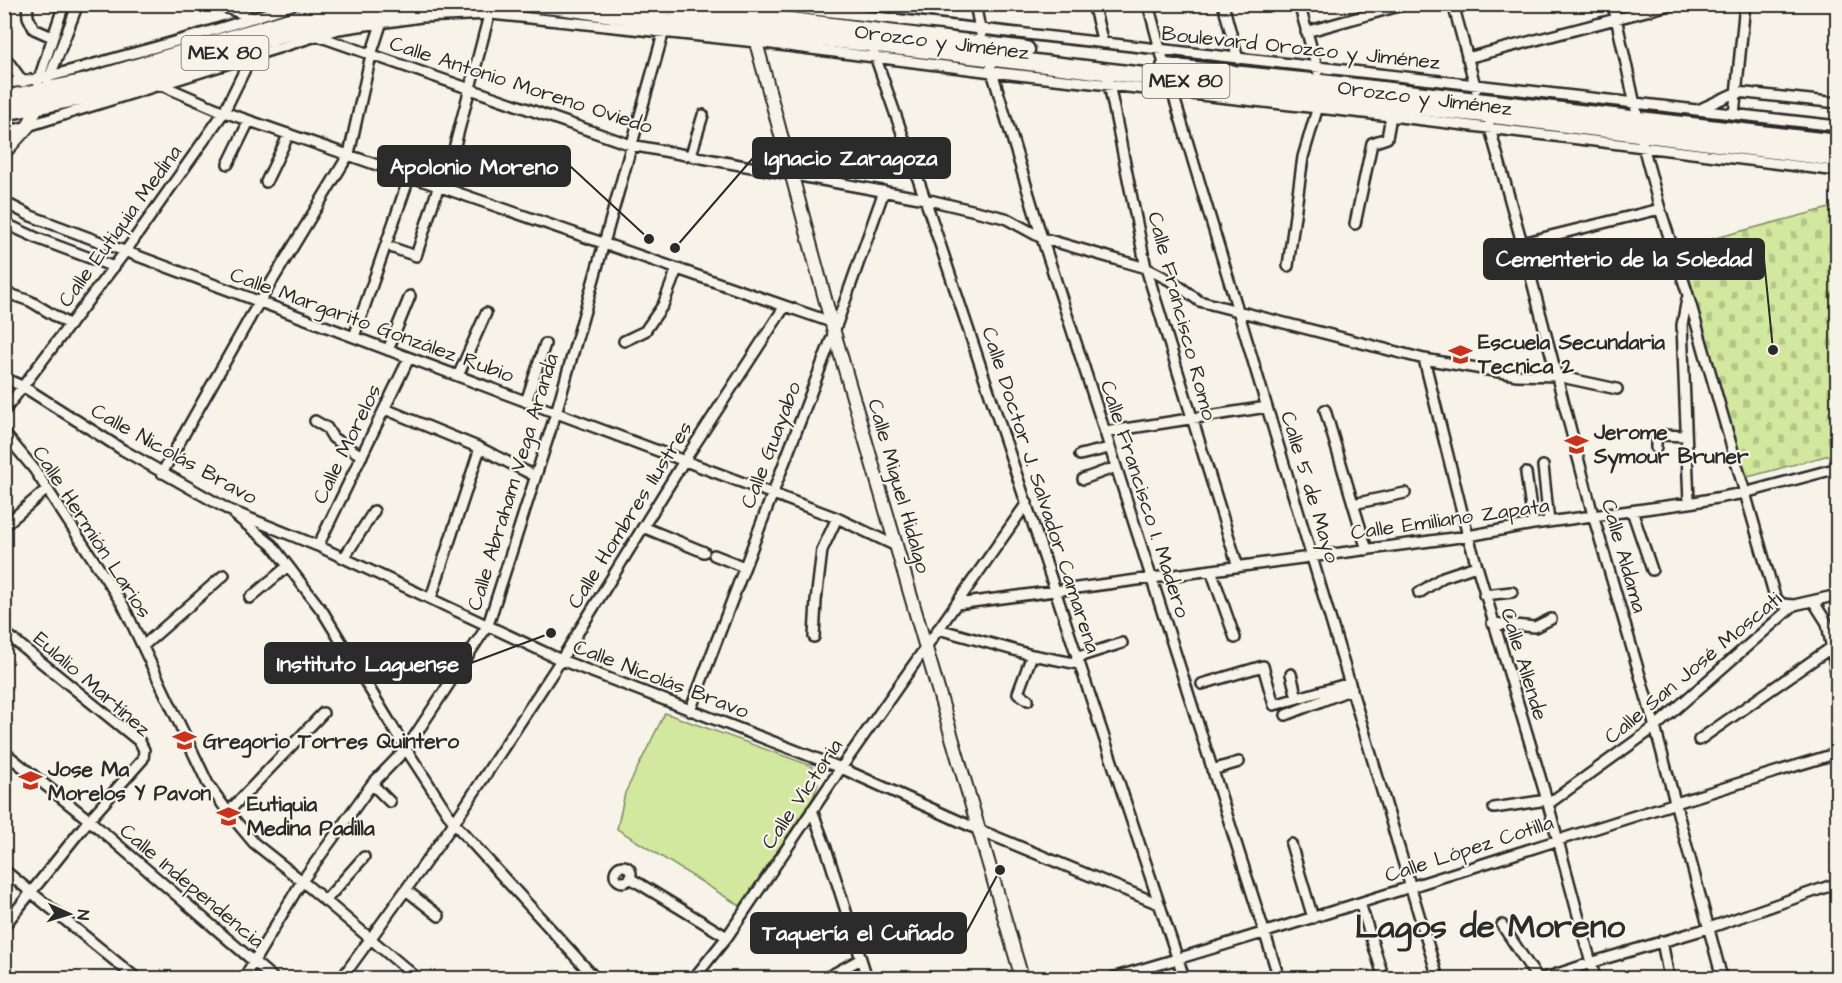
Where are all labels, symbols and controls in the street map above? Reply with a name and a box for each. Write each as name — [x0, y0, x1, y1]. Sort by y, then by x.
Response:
street label: Orozco y Jiménez — [853, 17, 1031, 69]
street label: Boulevard Orozco y Jiménez — [1160, 19, 1442, 79]
street label: Calle Antonio Moreno Oviedo — [386, 29, 656, 141]
road number: MEX 80 — [182, 36, 268, 70]
road number: MEX 80 — [1142, 64, 1230, 98]
street label: Orozco y Jiménez — [1336, 73, 1514, 125]
callout: Ignacio Zaragoza — [753, 138, 950, 178]
street label: Calle Eutiquia Medina — [51, 139, 189, 313]
text: Ignacio Zaragoza — [765, 143, 938, 175]
callout: Apolonio Moreno — [378, 146, 570, 186]
text: Apolonio Moreno — [390, 152, 559, 183]
street label: Calle Francisco Romo — [1140, 209, 1224, 424]
callout: Cementerio de la Soledad — [1484, 239, 1764, 279]
text: Cementerio de la Soledad — [1496, 244, 1753, 275]
street label: Calle Margarito González Rubio — [225, 260, 518, 392]
street label: Calle Doctor J. Salvador Camarena — [974, 323, 1108, 657]
place label: Escuela Secundaria Tecnica 2 — [1477, 328, 1665, 381]
school or university icon: Escuela Secundaria Tecnica 2 — [1447, 341, 1473, 367]
street label: Calle Abraham Vega Aranda — [460, 350, 568, 615]
street label: Calle Guayabo — [734, 377, 810, 513]
street label: Calle Francisco I. Madero — [1093, 377, 1197, 622]
street label: Calle Morelos — [306, 379, 388, 509]
street label: Calle Miguel Hidalgo — [858, 395, 938, 577]
street label: Calle Nicolás Bravo — [86, 396, 263, 512]
street label: Calle 5 de Mayo — [1271, 408, 1347, 567]
street label: Calle Hombres Ilustres — [560, 416, 700, 614]
place label: Jerome Symour Bruner — [1593, 418, 1749, 474]
school or university icon: Jerome Symour Bruner — [1563, 431, 1589, 457]
street label: Calle Hermión Larios — [25, 440, 159, 624]
street label: Calle Emiliano Zapata — [1349, 491, 1552, 548]
street label: Calle Aldama — [1594, 496, 1654, 617]
street label: Calle San José Moscati — [1598, 585, 1788, 751]
street label: Calle Allende — [1493, 604, 1555, 724]
street label: Eulalio Martínez — [27, 625, 158, 744]
street label: Calle Nicolás Bravo — [569, 632, 753, 726]
callout: Instituto Laguense — [265, 643, 471, 683]
text: Instituto Laguense — [277, 649, 459, 681]
place label: Gregorio Torres Quintero — [203, 727, 459, 758]
school or university icon: Gregorio Torres Quintero — [172, 728, 198, 754]
street label: Calle Victoria — [754, 733, 850, 855]
place label: Jose Ma Morelos Y Pavon — [47, 755, 212, 808]
school or university icon: Jose Ma Morelos Y Pavon — [17, 768, 43, 794]
place label: Eutiquia Medina Padilla — [247, 790, 375, 843]
school or university icon: Eutiquia Medina Padilla — [216, 803, 242, 829]
street label: Calle López Cotilla — [1381, 808, 1558, 891]
street label: Calle Independencia — [113, 817, 271, 956]
north arrow — [39, 884, 99, 944]
district label: Lagos de Moreno — [1355, 904, 1625, 952]
text: N — [72, 909, 94, 921]
callout: Taquería el Cuñado — [751, 913, 966, 953]
text: Taquería el Cuñado — [761, 918, 954, 949]

